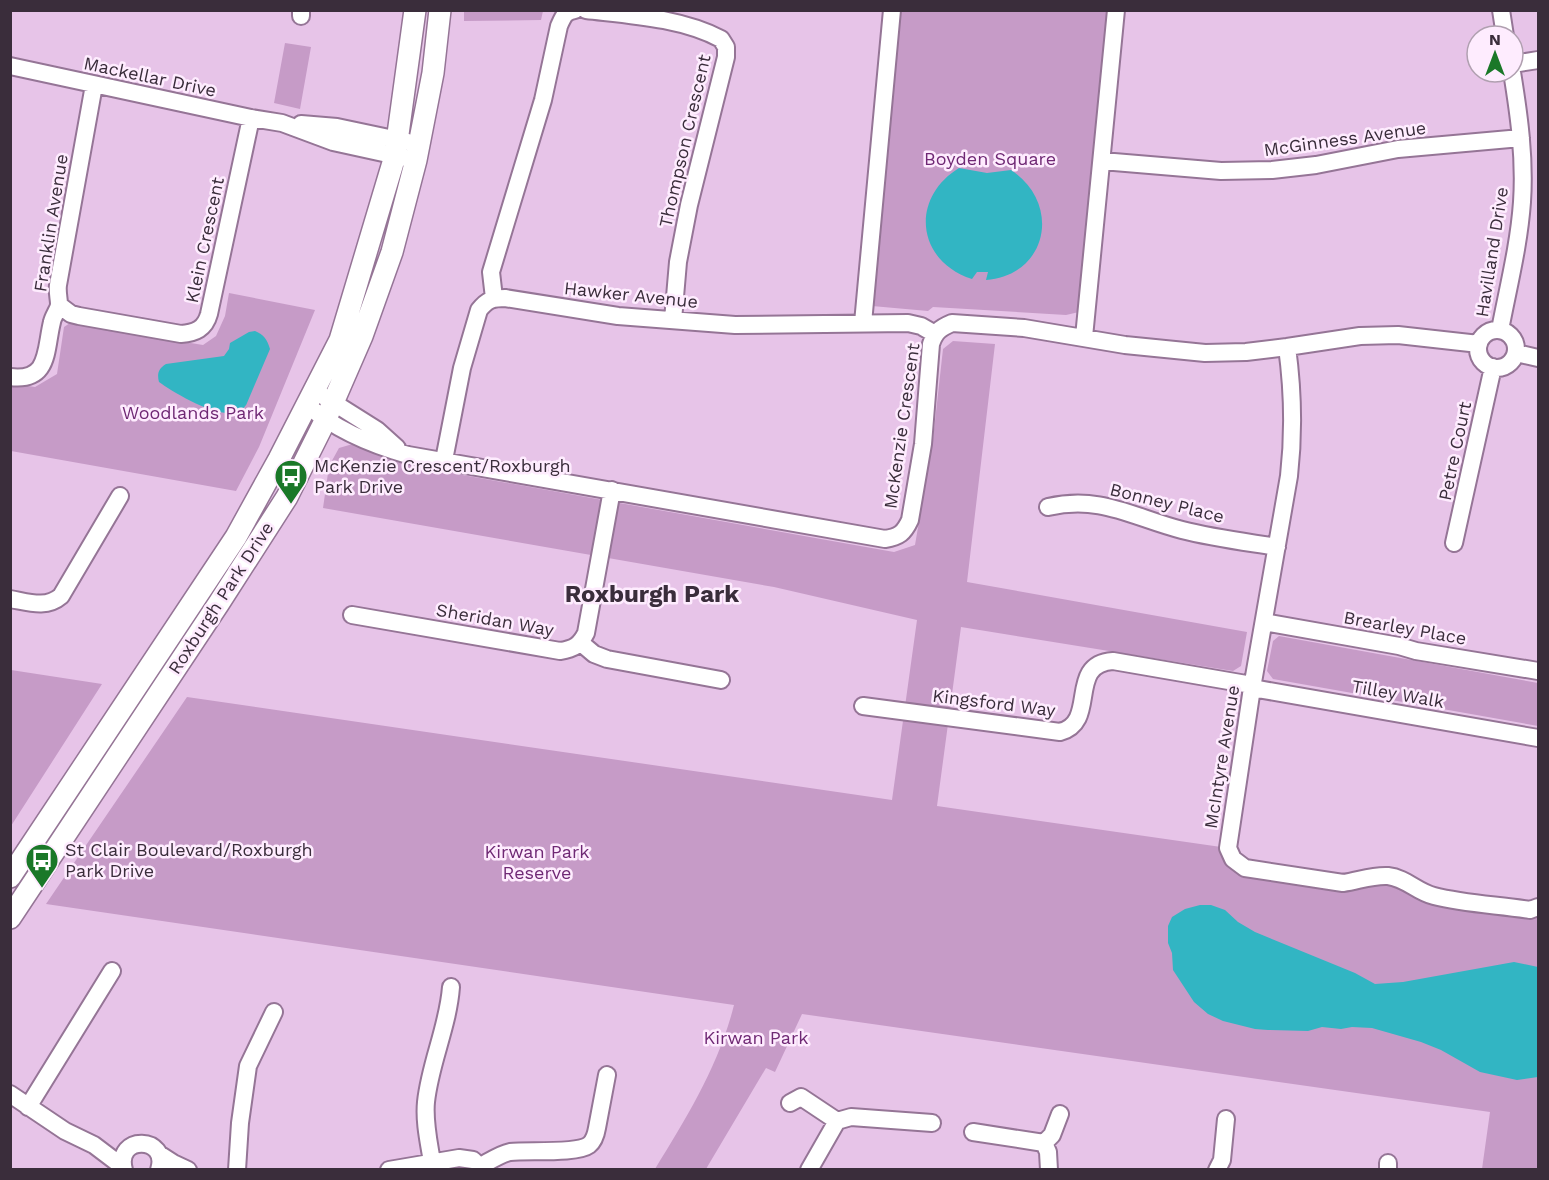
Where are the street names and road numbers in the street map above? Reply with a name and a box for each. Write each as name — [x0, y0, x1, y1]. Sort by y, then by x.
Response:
street label: Mackellar Drive — [82, 52, 218, 101]
street label: Thompson Crescent — [654, 52, 715, 229]
street label: McGinness Avenue — [1262, 117, 1427, 160]
street label: Franklin Avenue — [29, 152, 72, 293]
street label: Klein Crescent — [181, 175, 228, 305]
street label: Havilland Drive — [1471, 185, 1512, 319]
street label: Hawker Avenue — [563, 277, 699, 312]
street label: McKenzie Crescent — [879, 341, 924, 510]
street label: Petre Court — [1434, 399, 1475, 502]
street label: Bonney Place — [1108, 478, 1226, 527]
street label: Roxburgh Park Drive — [164, 518, 278, 678]
street label: Sheridan Way — [435, 599, 556, 640]
street label: Brearley Place — [1342, 606, 1468, 649]
street label: Tilley Walk — [1350, 675, 1446, 712]
street label: McIntyre Avenue — [1200, 684, 1243, 830]
street label: Kingsford Way — [931, 685, 1058, 721]

